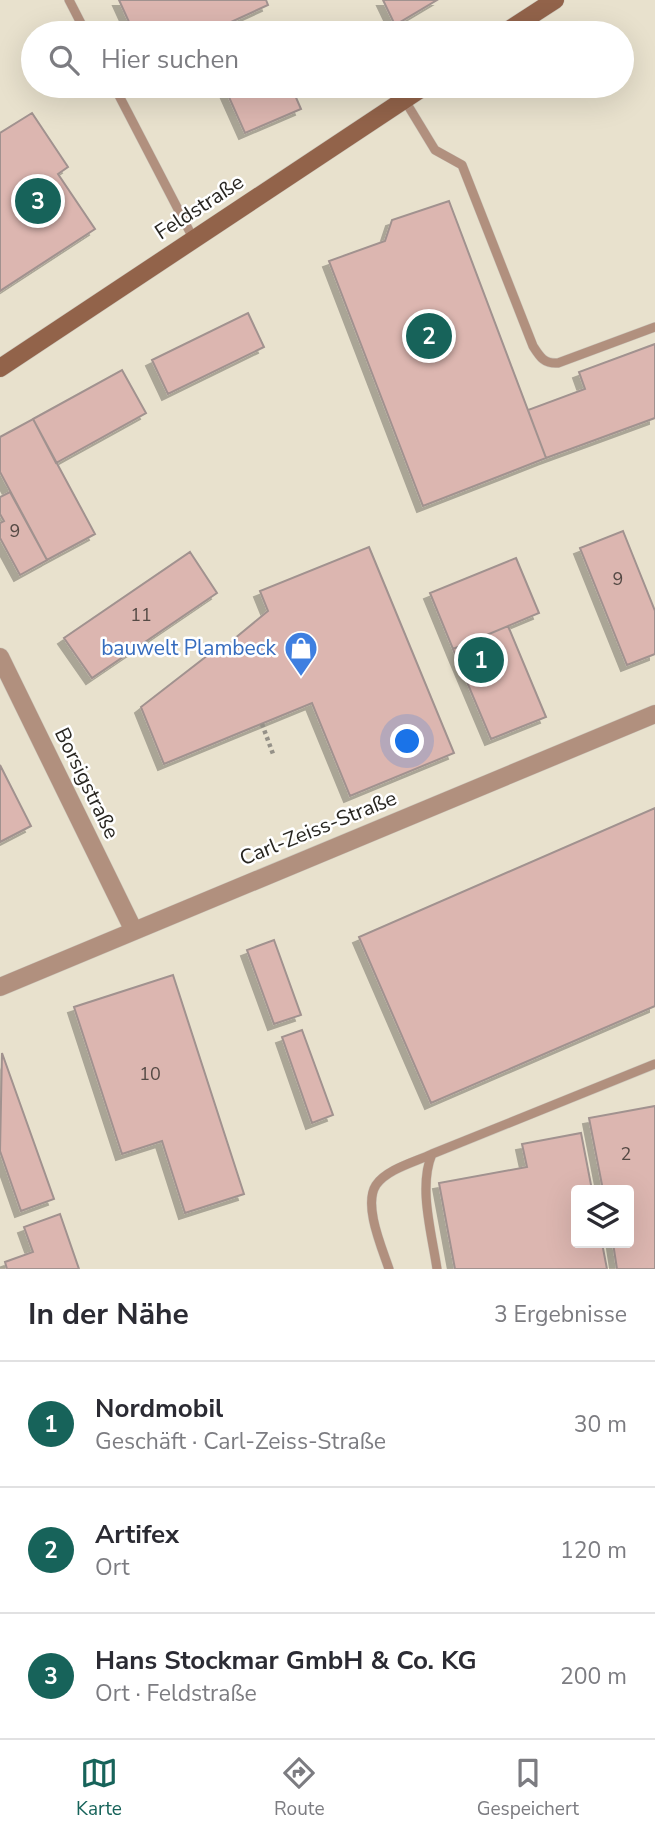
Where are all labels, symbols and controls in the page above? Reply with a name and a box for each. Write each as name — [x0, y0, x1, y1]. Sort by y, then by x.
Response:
search box — [21, 21, 634, 98]
icon: search — [45, 41, 83, 79]
text: Hier suchen — [101, 42, 239, 77]
street label: Feldstraße — [149, 168, 249, 246]
pin: 3 — [15, 175, 61, 227]
pin: 2 — [406, 310, 452, 362]
house number: 9 — [10, 519, 20, 543]
house number: 9 — [613, 567, 623, 591]
house number: 11 — [130, 603, 152, 627]
shop icon: bauwelt Plambeck — [282, 629, 320, 678]
place label: bauwelt Plambeck — [101, 634, 276, 662]
pin: 1 — [458, 634, 504, 686]
street label: Borsigstraße — [48, 723, 126, 843]
your location — [390, 724, 424, 758]
street label: Carl-Zeiss-Straße — [235, 784, 401, 872]
house number: 10 — [139, 1062, 161, 1086]
house number: 2 — [621, 1142, 631, 1166]
map controls — [571, 1185, 634, 1248]
button: layers — [571, 1185, 634, 1248]
text: In der Nähe — [28, 1294, 189, 1335]
text: 3 Ergebnisse — [494, 1299, 627, 1330]
text: Nordmobil — [95, 1391, 223, 1426]
text: 1 — [44, 1409, 58, 1440]
text: 30 m — [574, 1409, 627, 1440]
text: Geschäft · Carl-Zeiss-Straße — [95, 1426, 386, 1457]
text: Artifex — [95, 1517, 179, 1552]
text: 2 — [44, 1535, 58, 1566]
text: 120 m — [560, 1535, 627, 1566]
text: Ort — [95, 1552, 130, 1583]
text: Hans Stockmar GmbH & Co. KG — [95, 1643, 477, 1678]
text: 3 — [44, 1661, 58, 1692]
text: 200 m — [560, 1661, 627, 1692]
text: Ort · Feldstraße — [95, 1678, 257, 1709]
tab: Karte — [76, 1754, 122, 1822]
tab: Route — [274, 1754, 325, 1822]
tab: Gespeichert — [477, 1754, 579, 1822]

